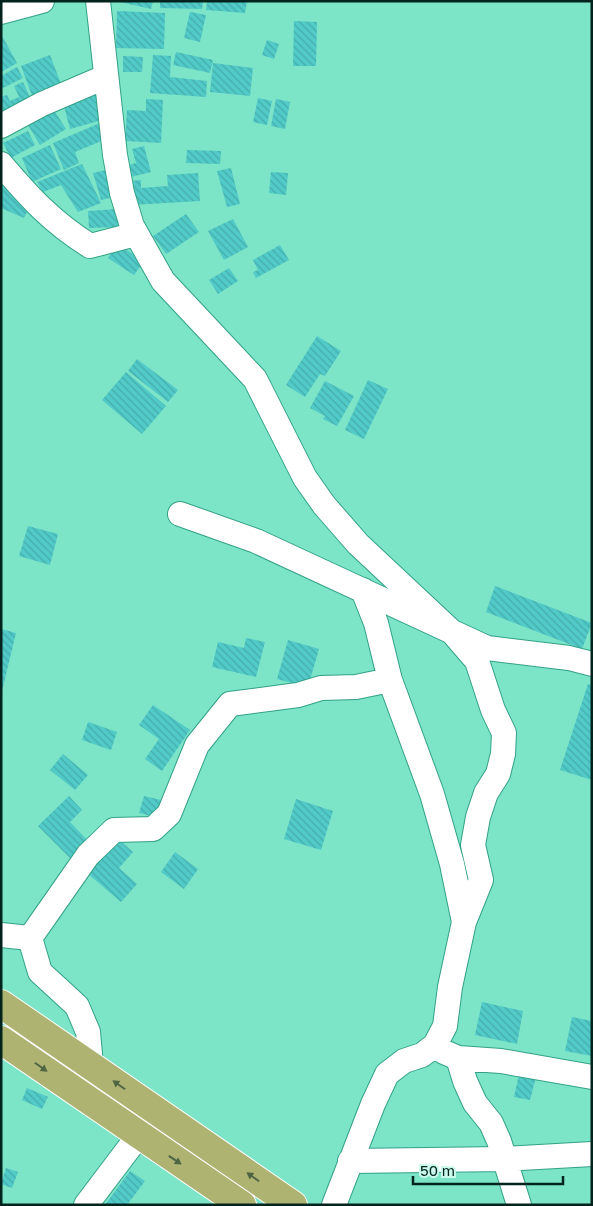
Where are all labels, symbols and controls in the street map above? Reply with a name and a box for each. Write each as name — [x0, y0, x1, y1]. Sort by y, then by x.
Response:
one-way arrow — [35, 1062, 48, 1072]
one-way arrow — [112, 1080, 126, 1090]
scale bar — [413, 1154, 563, 1186]
one-way arrow — [168, 1155, 182, 1164]
text: 50 m — [420, 1161, 455, 1179]
one-way arrow — [246, 1172, 260, 1182]

